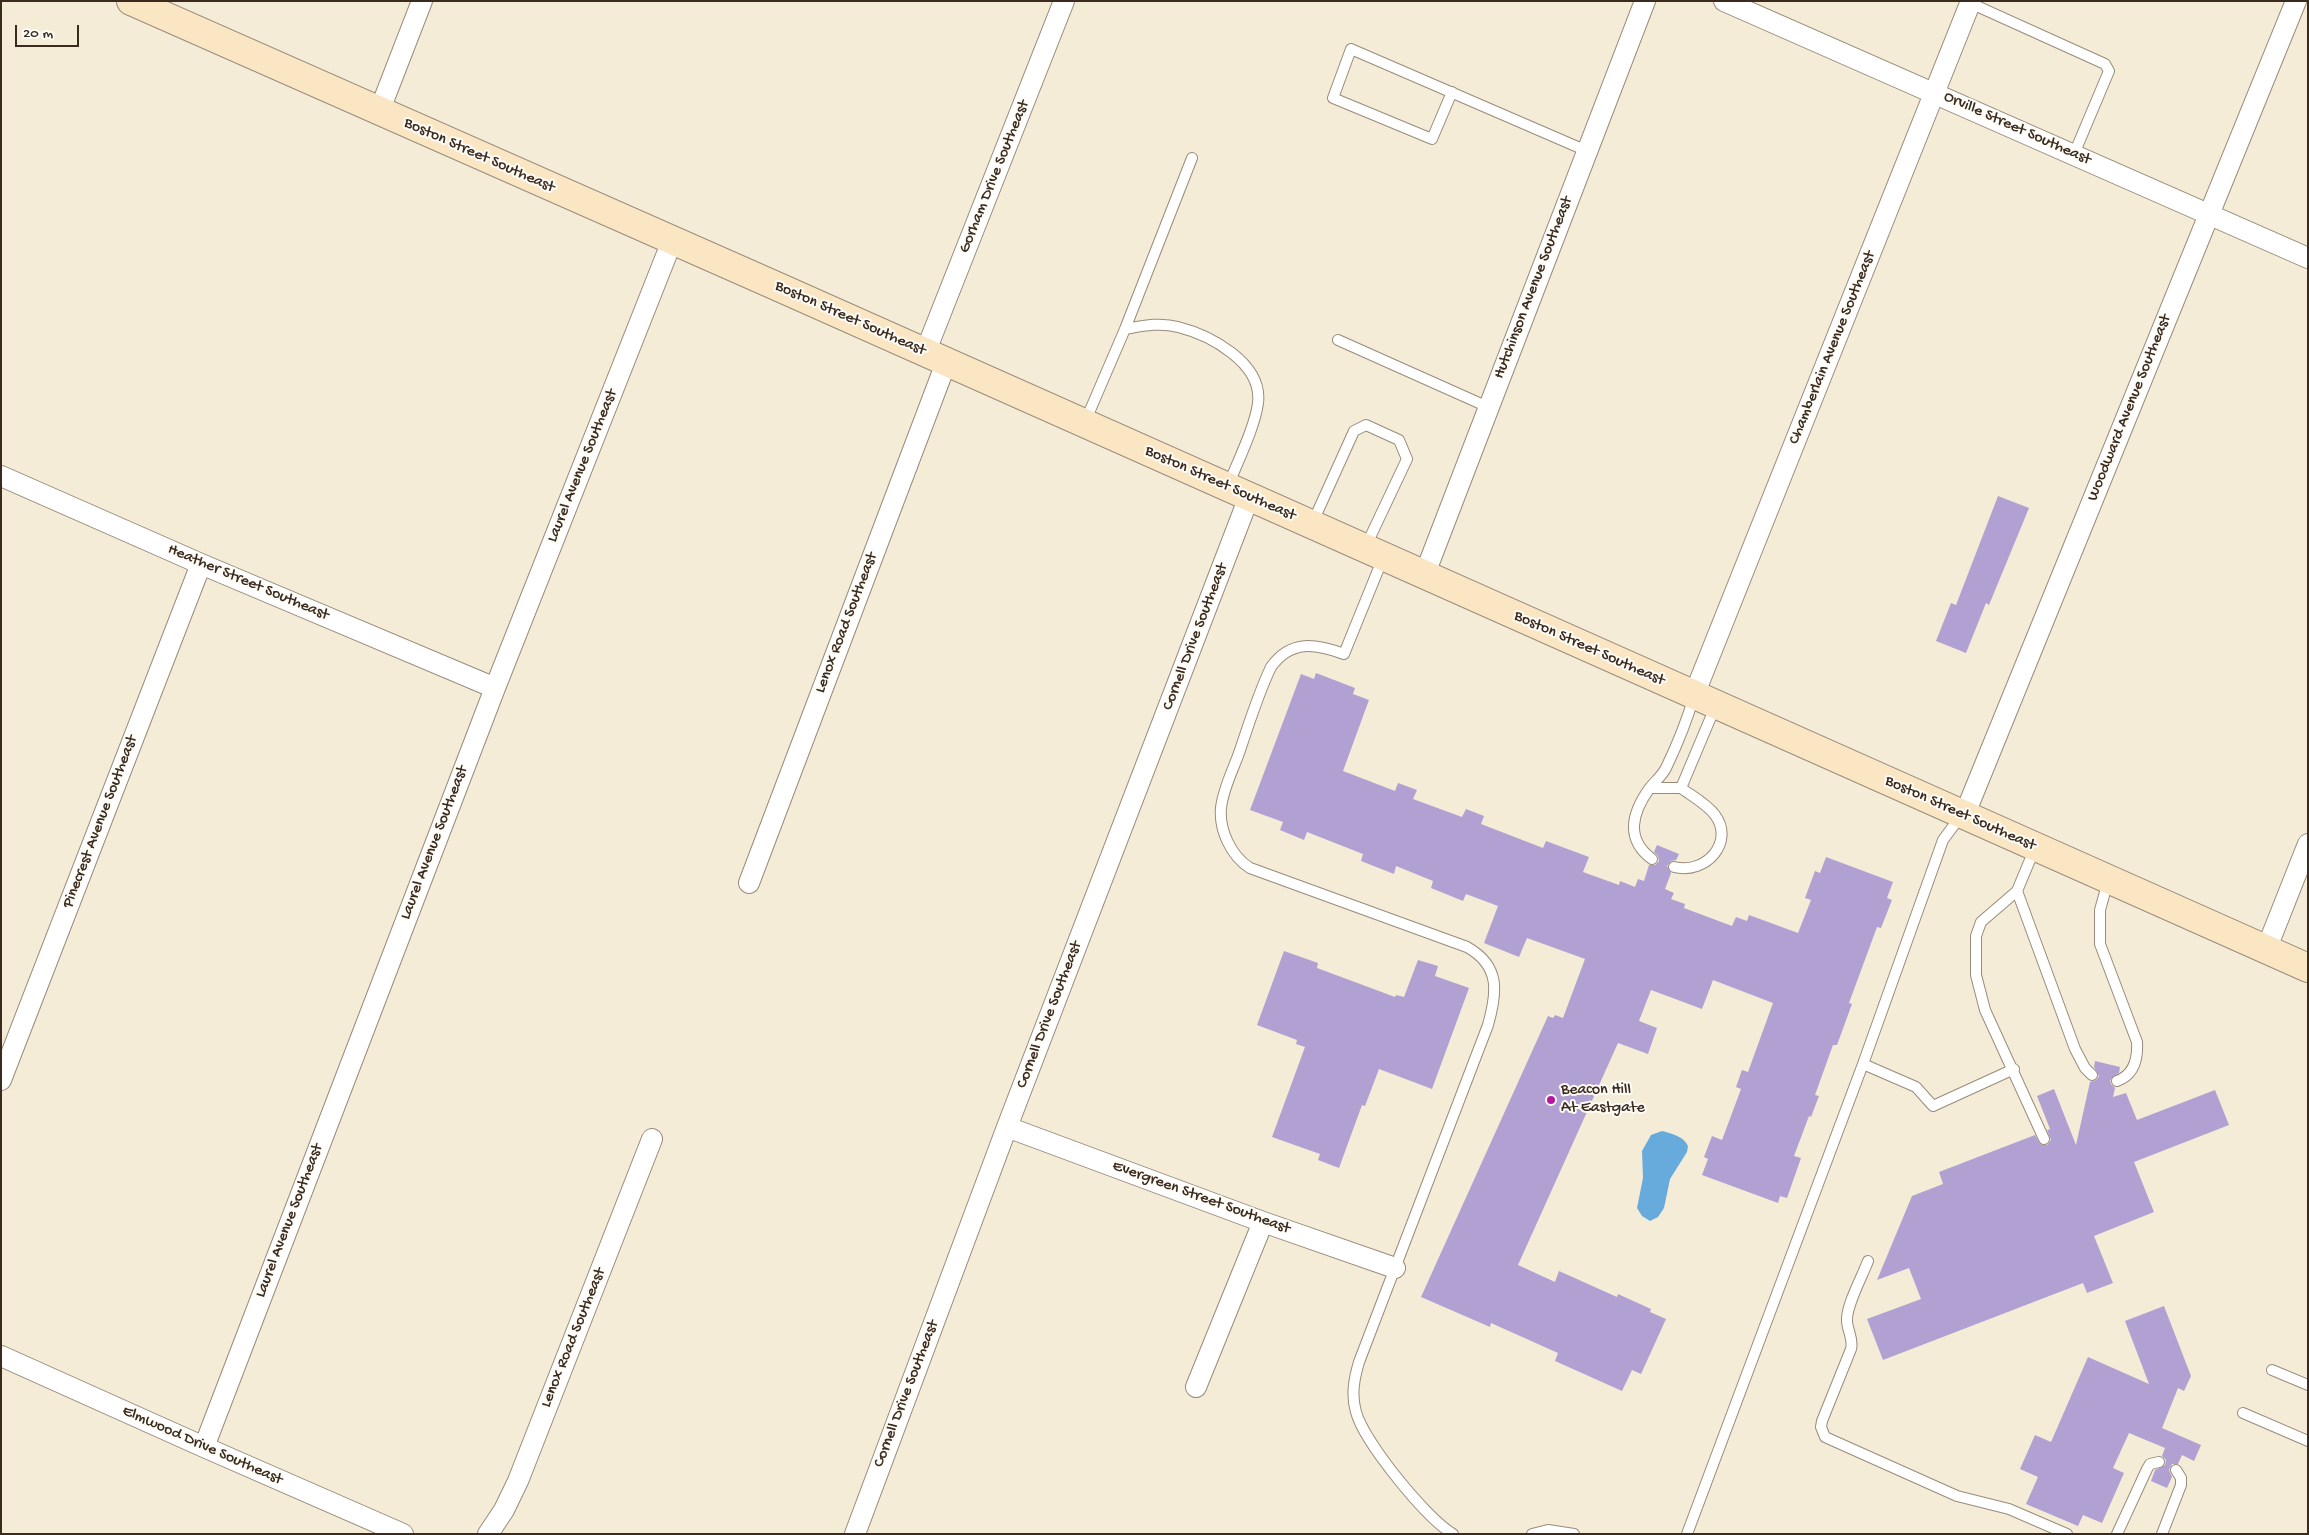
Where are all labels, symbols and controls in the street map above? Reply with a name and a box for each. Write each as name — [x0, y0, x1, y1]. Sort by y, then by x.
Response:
scale bar — [18, 15, 81, 47]
text: 20 m — [23, 25, 53, 43]
street label: Orville Street Southeast — [1940, 88, 2094, 170]
street label: Gorham Drive Southeast — [956, 98, 1034, 256]
street label: Boston Street Southeast — [401, 114, 557, 198]
street label: Hutchinson Avenue Southeast — [1490, 194, 1578, 382]
street label: Chamberlain Avenue Southeast — [1785, 248, 1881, 448]
street label: Boston Street Southeast — [772, 277, 928, 361]
street label: Woodward Avenue Southeast — [2084, 312, 2176, 504]
street label: Laurel Avenue Southeast — [544, 387, 622, 545]
street label: Boston Street Southeast — [1142, 442, 1298, 526]
street label: Heather Street Southeast — [164, 540, 332, 626]
street label: Lenox Road Southeast — [811, 550, 883, 696]
street label: Cornell Drive Southeast — [1159, 561, 1233, 713]
street label: Boston Street Southeast — [1511, 607, 1667, 691]
street label: Pinecrest Avenue Southeast — [59, 733, 143, 911]
street label: Laurel Avenue Southeast — [397, 763, 473, 923]
street label: Boston Street Southeast — [1882, 772, 2038, 856]
street label: Cornell Drive Southeast — [1013, 939, 1087, 1091]
place label: Beacon Hill At Eastgate — [1561, 1081, 1645, 1119]
marker: Beacon Hill At Eastgate — [1545, 1094, 1557, 1106]
street label: Laurel Avenue Southeast — [252, 1141, 328, 1301]
street label: Evergreen Street Southeast — [1109, 1157, 1293, 1239]
street label: Lenox Road Southeast — [537, 1265, 611, 1411]
street label: Cornell Drive Southeast — [870, 1318, 944, 1470]
street label: Elmwood Drive Southeast — [119, 1402, 285, 1490]

